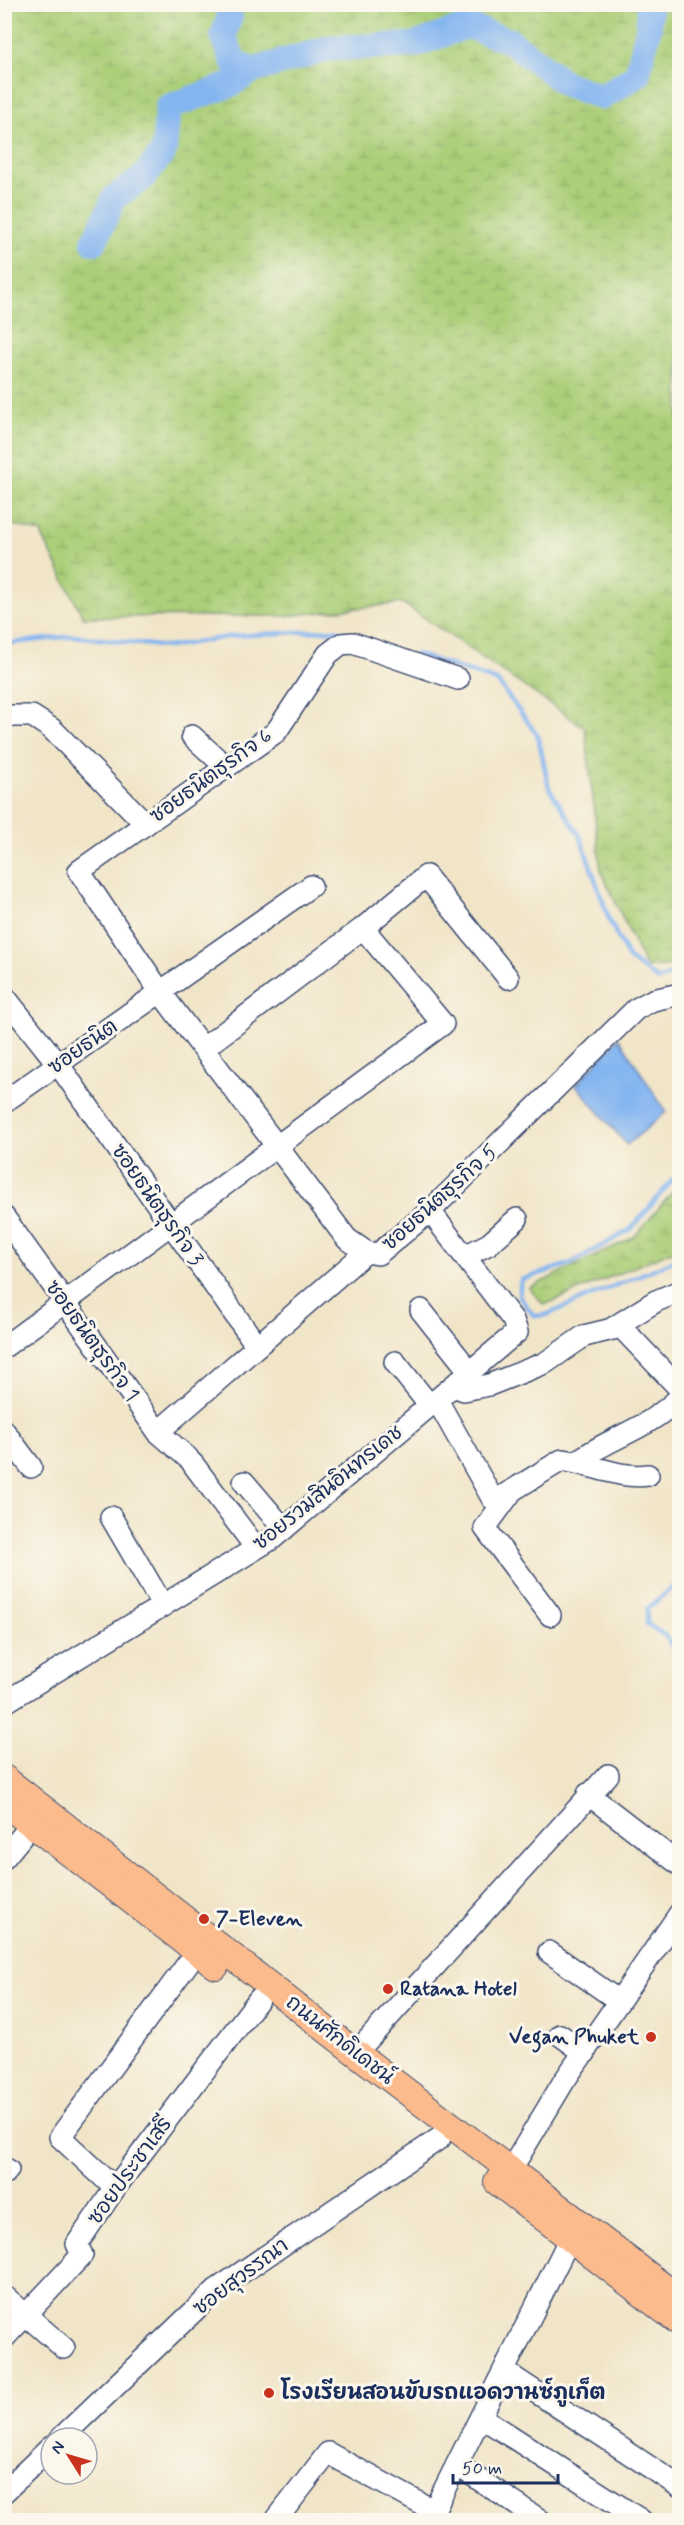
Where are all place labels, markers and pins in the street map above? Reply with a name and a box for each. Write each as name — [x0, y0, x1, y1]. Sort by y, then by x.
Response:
place label: 7-Eleven — [216, 1905, 303, 1933]
marker: 7-Eleven — [197, 1912, 211, 1926]
place label: Ratana Hotel — [400, 1975, 517, 2003]
marker: Ratana Hotel — [381, 1982, 395, 1996]
place label: Vegan Phuket — [509, 2023, 640, 2053]
marker: Vegan Phuket — [644, 2030, 658, 2044]
place label: โรงเรียนสอนขับรถแอดวานซ์ภูเก็ต — [280, 2377, 606, 2407]
marker: โรงเรียนสอนขับรถแอดวานซ์ภูเก็ต — [262, 2386, 276, 2400]

